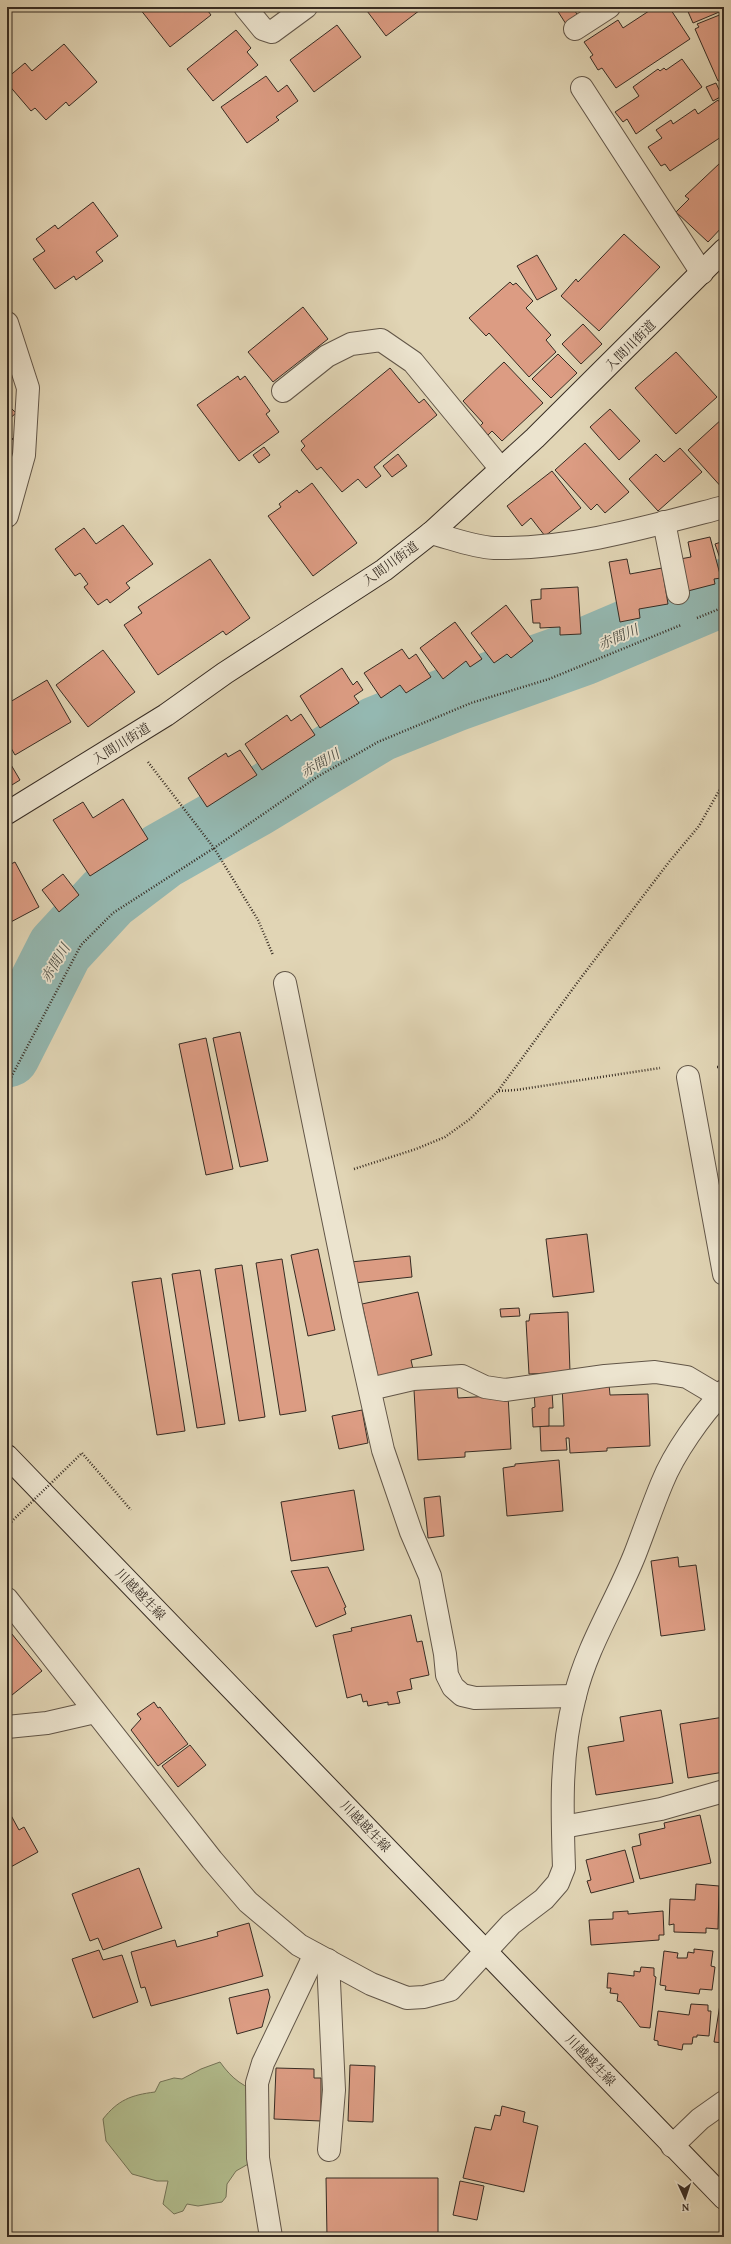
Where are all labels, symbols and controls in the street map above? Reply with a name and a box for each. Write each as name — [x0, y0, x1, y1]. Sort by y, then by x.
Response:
street label: 入間川街道 — [601, 316, 660, 375]
street label: 入間川街道 — [358, 537, 422, 590]
water label: 赤間川 — [595, 619, 643, 654]
street label: 入間川街道 — [89, 718, 154, 769]
water label: 赤間川 — [297, 743, 345, 782]
water label: 赤間川 — [36, 938, 75, 986]
street label: 川越越生線 — [111, 1564, 170, 1624]
street label: 川越越生線 — [336, 1796, 395, 1856]
street label: 川越越生線 — [561, 2030, 620, 2090]
north arrow — [665, 2178, 705, 2218]
text: N — [681, 2200, 690, 2216]

